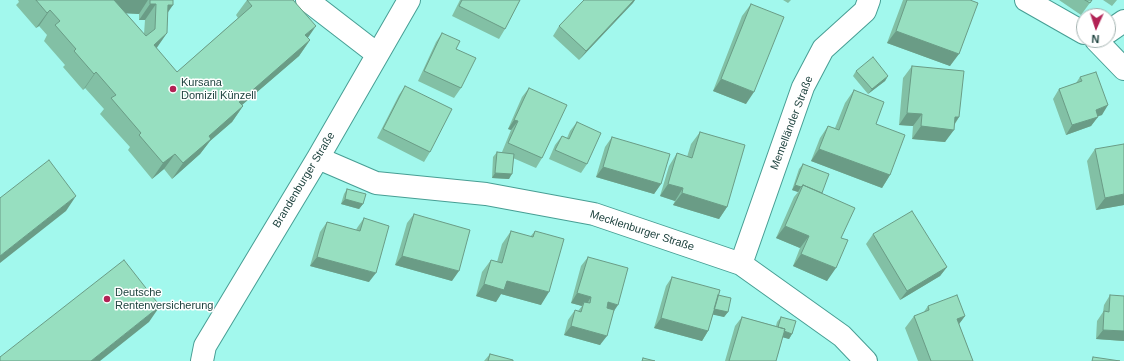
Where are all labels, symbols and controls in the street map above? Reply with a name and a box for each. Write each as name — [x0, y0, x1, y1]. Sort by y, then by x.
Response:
north arrow — [1076, 8, 1116, 48]
text: N — [1091, 33, 1100, 45]
street label: Memelländer Straße — [768, 74, 816, 172]
place label: Kursana Domizil Künzell — [181, 76, 256, 102]
marker: Kursana Domizil Künzell — [168, 84, 178, 94]
street label: Brandenburger Straße — [270, 130, 338, 230]
street label: Mecklenburger Straße — [588, 208, 696, 254]
place label: Deutsche Rentenversicherung — [115, 286, 213, 312]
marker: Deutsche Rentenversicherung — [102, 294, 112, 304]

